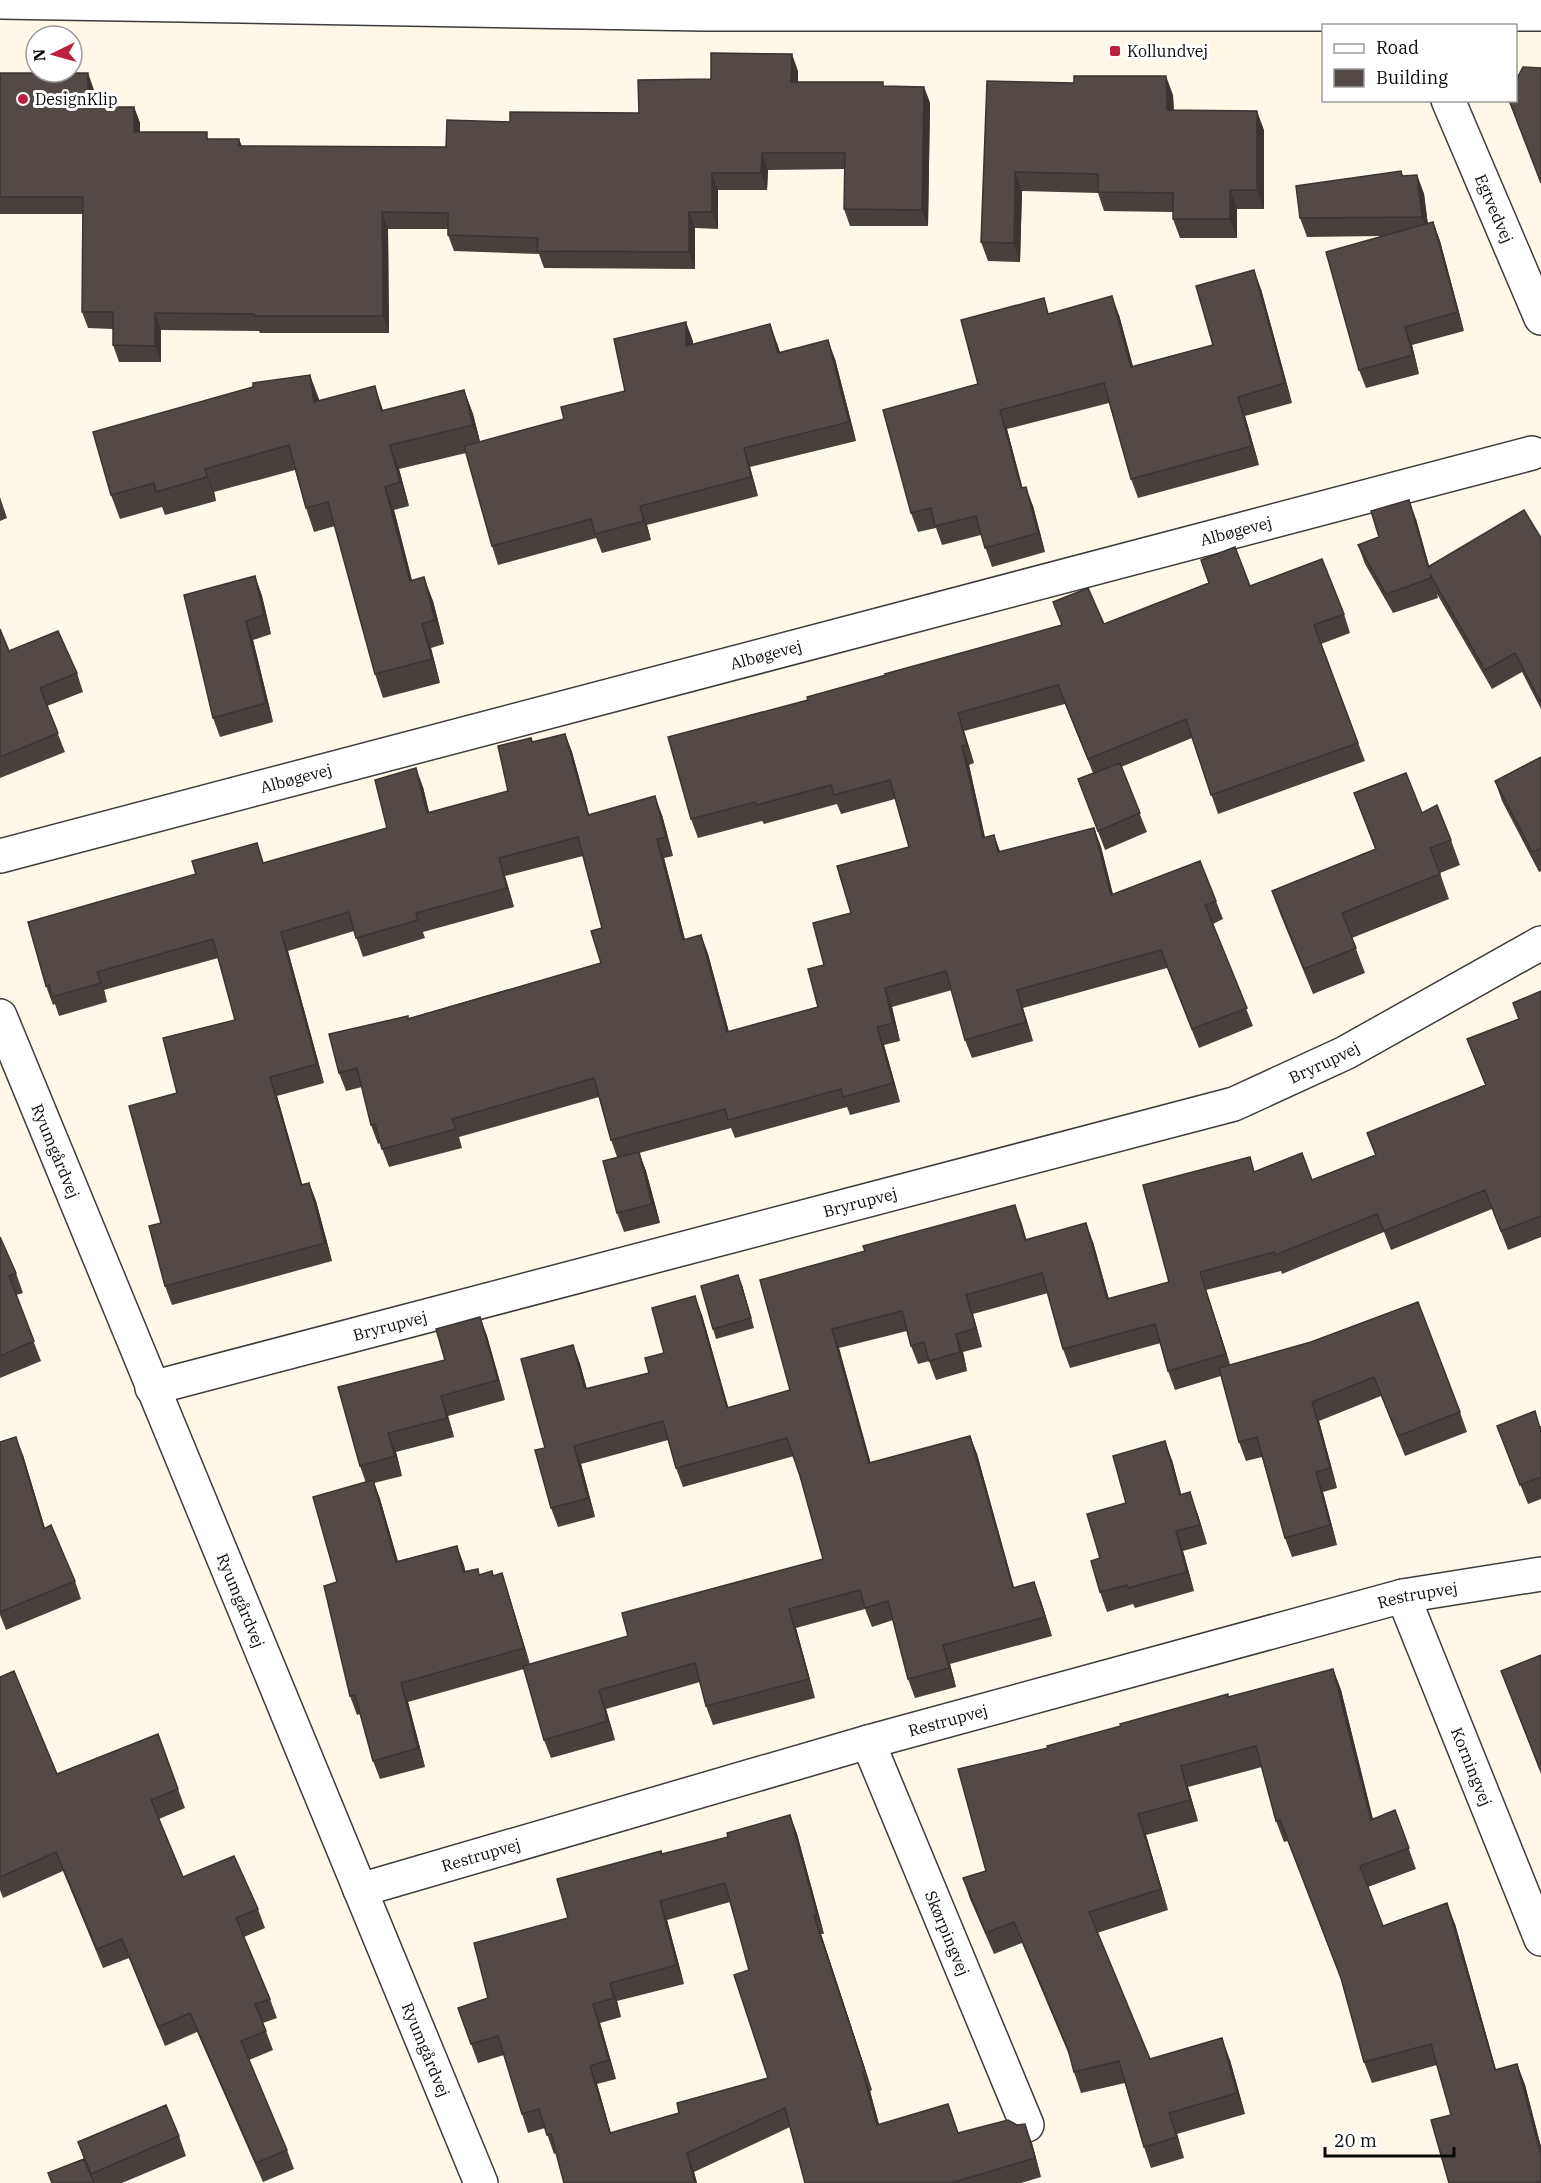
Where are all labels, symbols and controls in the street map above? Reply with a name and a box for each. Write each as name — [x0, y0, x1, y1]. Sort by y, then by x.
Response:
north arrow — [24, 24, 84, 84]
legend — [1322, 24, 1517, 102]
text: Road — [1376, 36, 1419, 59]
place label: Kollundvej — [1127, 41, 1208, 61]
marker: Kollundvej — [1108, 44, 1122, 58]
text: N — [29, 48, 50, 62]
text: Building — [1376, 66, 1448, 89]
place label: DesignKlip — [35, 89, 118, 109]
marker: DesignKlip — [16, 92, 30, 106]
street label: Egtvedvej — [1471, 171, 1518, 246]
street label: Albøgevej — [1198, 512, 1274, 550]
street label: Albøgevej — [728, 636, 804, 674]
street label: Albøgevej — [258, 759, 334, 797]
street label: Bryrupvej — [1286, 1037, 1363, 1087]
street label: Ryumgårdvej — [27, 1101, 84, 1201]
street label: Bryrupvej — [821, 1183, 899, 1221]
street label: Bryrupvej — [351, 1306, 429, 1345]
street label: Ryumgårdvej — [212, 1550, 269, 1651]
street label: Restrupvej — [1375, 1577, 1459, 1613]
street label: Restrupvej — [906, 1700, 990, 1741]
street label: Korningvej — [1447, 1724, 1496, 1809]
street label: Restrupvej — [439, 1834, 523, 1876]
street label: Skørpingvej — [921, 1888, 974, 1979]
street label: Ryumgårdvej — [398, 1999, 454, 2100]
scale bar — [1325, 2120, 1454, 2158]
text: 20 m — [1334, 2129, 1377, 2152]

